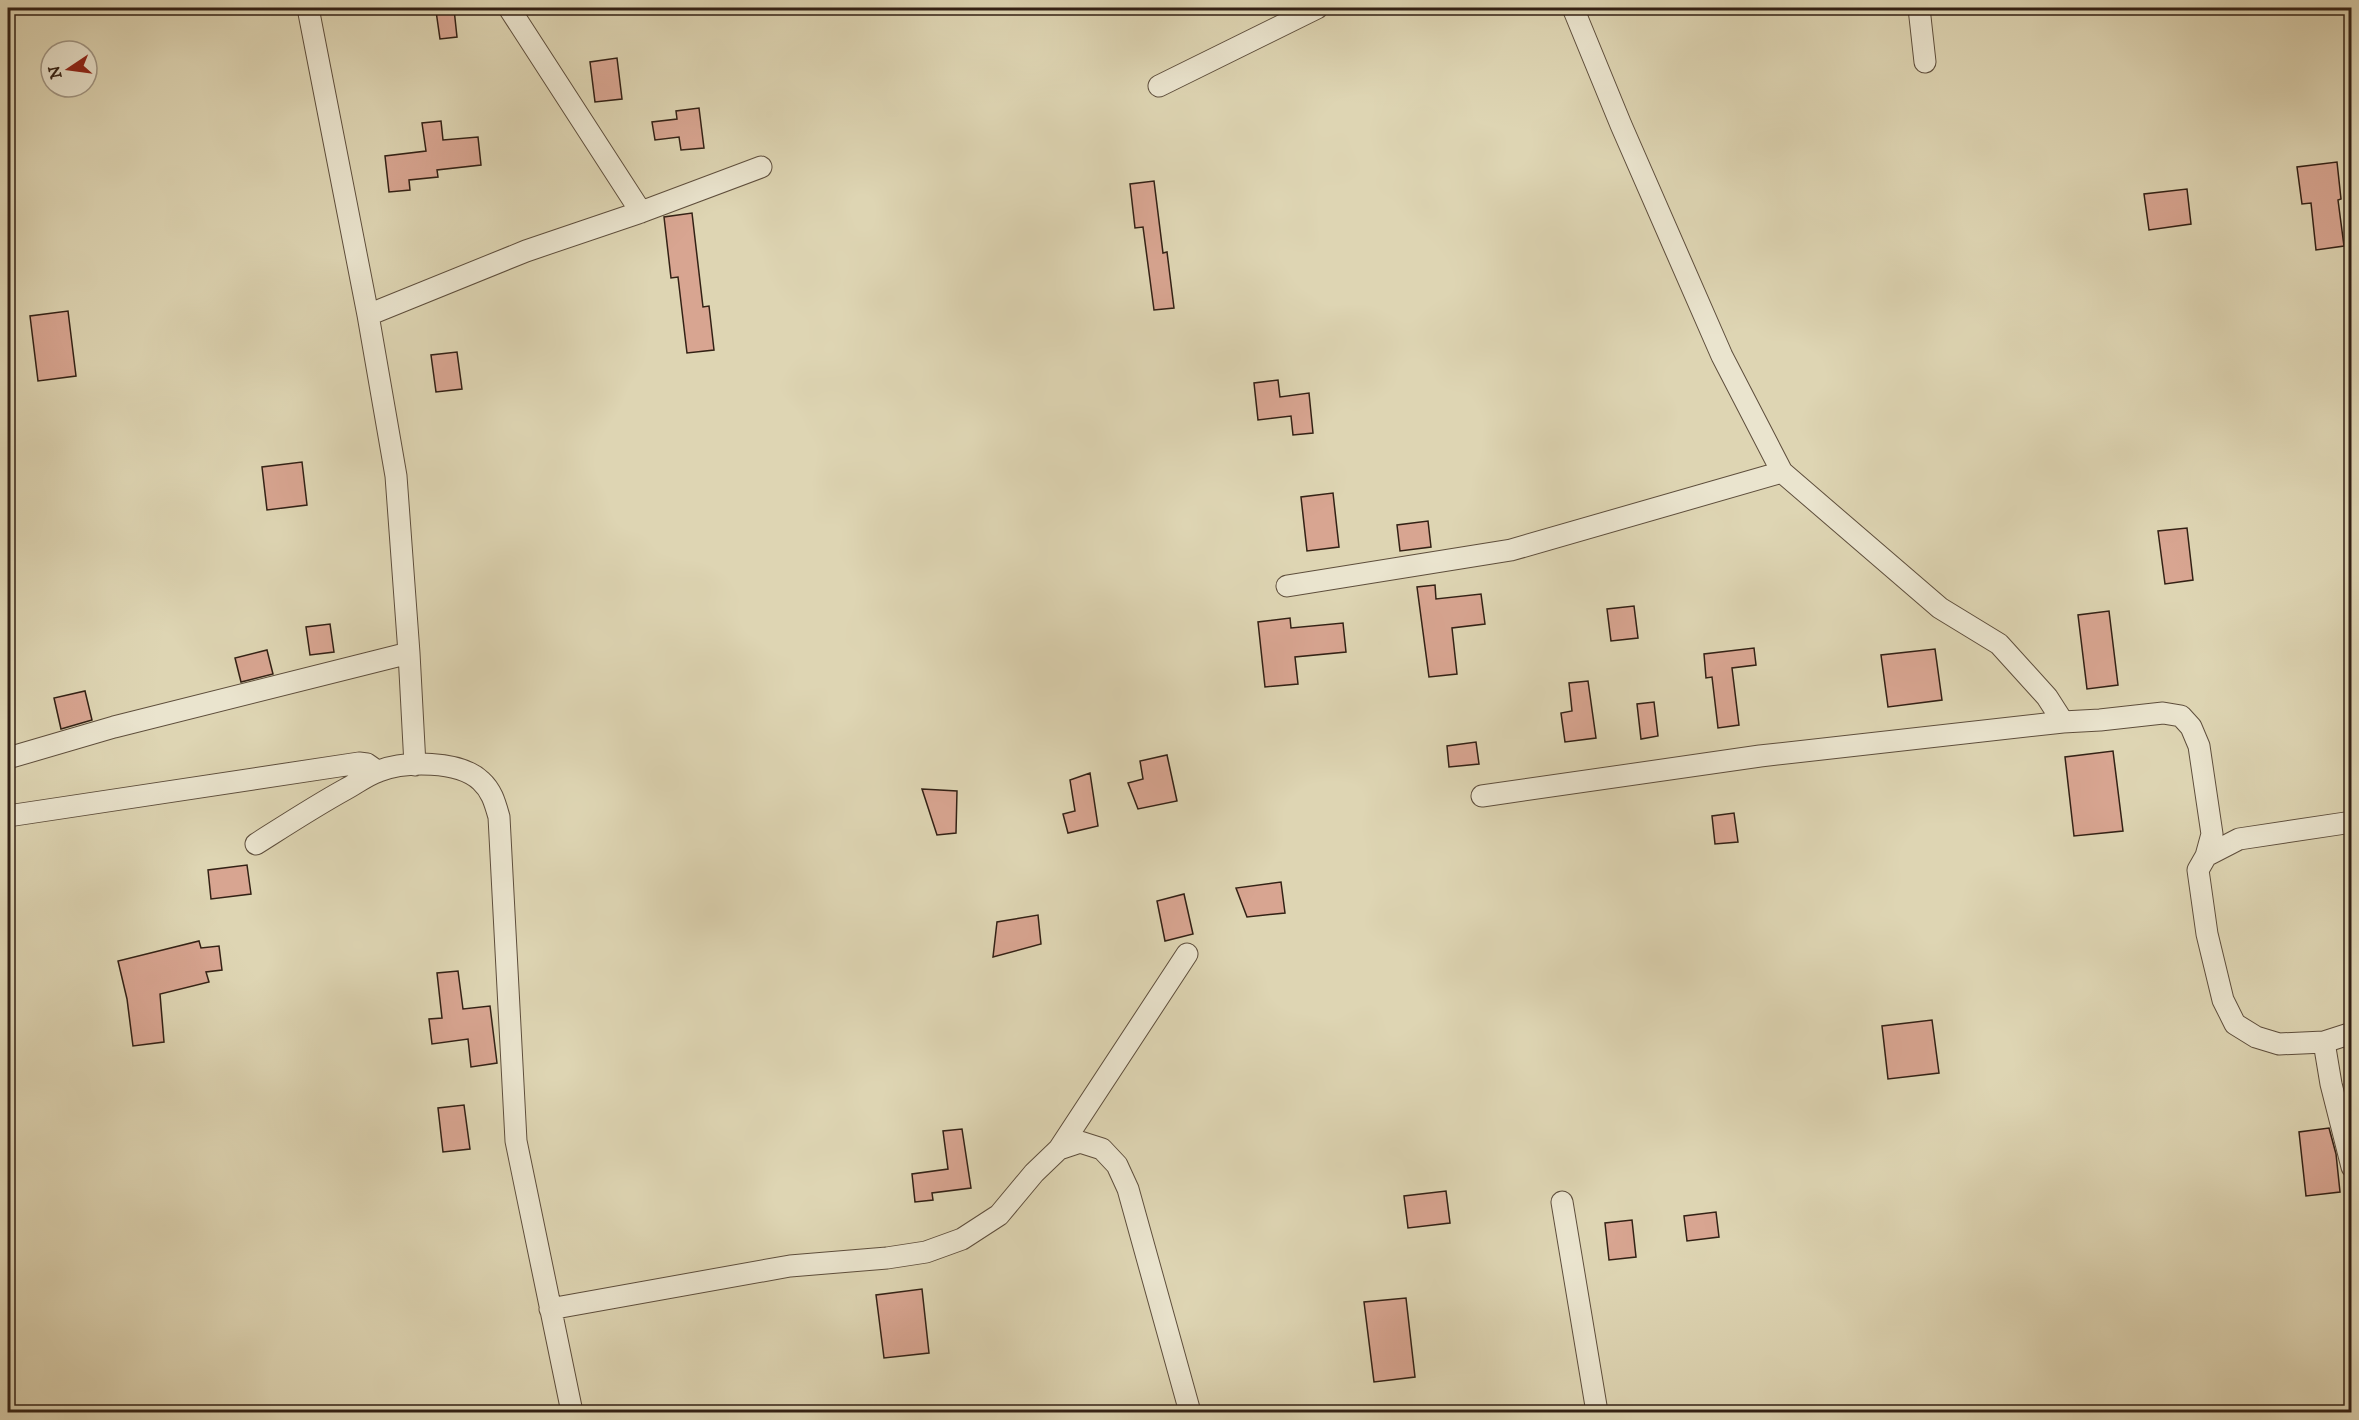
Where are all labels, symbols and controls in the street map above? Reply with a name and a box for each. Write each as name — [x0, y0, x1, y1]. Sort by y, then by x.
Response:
north arrow — [39, 39, 99, 99]
text: N — [44, 63, 67, 81]

